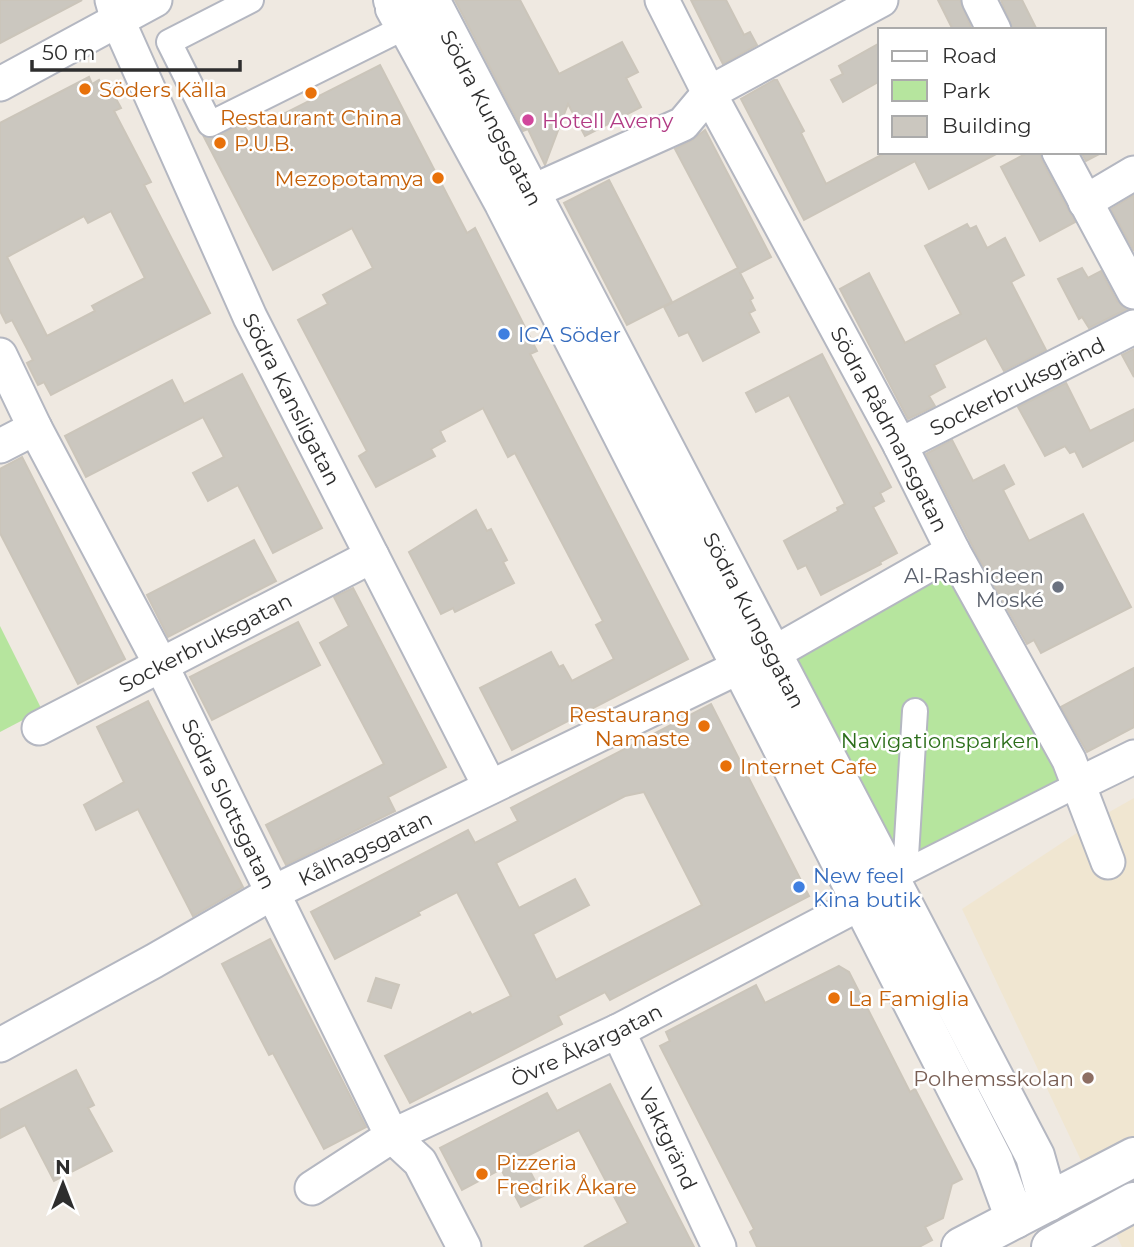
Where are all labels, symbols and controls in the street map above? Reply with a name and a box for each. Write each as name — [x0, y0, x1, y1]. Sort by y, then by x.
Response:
street label: Södra Kungsgatan — [435, 26, 548, 210]
scale bar — [32, 28, 240, 72]
legend — [878, 28, 1106, 154]
text: 50 m — [42, 40, 96, 65]
text: Road — [942, 43, 997, 68]
place label: Söders Källa — [99, 77, 227, 102]
text: Park — [942, 78, 990, 103]
marker: Söders Källa — [77, 81, 93, 97]
marker: Restaurant China — [303, 85, 319, 101]
place label: Restaurant China — [220, 105, 402, 130]
place label: Hotell Aveny — [542, 108, 674, 133]
marker: Hotell Aveny — [520, 112, 536, 128]
text: Building — [942, 113, 1032, 138]
place label: P.U.B. — [234, 131, 294, 156]
marker: P.U.B. — [212, 135, 228, 151]
place label: Mezopotamya — [275, 166, 424, 191]
marker: Mezopotamya — [430, 170, 446, 186]
street label: Södra Kansligatan — [238, 309, 346, 489]
place label: ICA Söder — [518, 322, 621, 347]
street label: Södra Rådmansgatan — [826, 322, 954, 536]
marker: ICA Söder — [496, 326, 512, 342]
street label: Sockerbruksgränd — [925, 331, 1109, 441]
street label: Södra Kungsgatan — [698, 528, 811, 712]
place label: Al-Rashideen Moské — [904, 563, 1044, 612]
marker: Al-Rashideen Moské — [1050, 579, 1066, 595]
street label: Sockerbruksgatan — [114, 587, 296, 697]
place label: Restaurang Namaste — [569, 702, 690, 751]
street label: Södra Slottsgatan — [177, 715, 281, 893]
marker: Restaurang Namaste — [696, 718, 712, 734]
park label: Navigationsparken — [841, 728, 1039, 753]
place label: Internet Cafe — [740, 754, 877, 779]
marker: Internet Cafe — [718, 758, 734, 774]
street label: Kålhagsgatan — [294, 805, 436, 891]
place label: New feel Kina butik — [813, 863, 921, 912]
marker: New feel Kina butik — [791, 879, 807, 895]
place label: La Famiglia — [848, 986, 970, 1011]
marker: La Famiglia — [826, 990, 842, 1006]
street label: Övre Åkargatan — [507, 998, 666, 1092]
place label: Polhemsskolan — [913, 1066, 1074, 1091]
marker: Polhemsskolan — [1080, 1070, 1096, 1086]
street label: Vaktgränd — [634, 1084, 703, 1194]
north arrow — [28, 1149, 98, 1219]
place label: Pizzeria Fredrik Åkare — [496, 1150, 637, 1199]
text: N — [55, 1156, 71, 1179]
marker: Pizzeria Fredrik Åkare — [474, 1166, 490, 1182]

